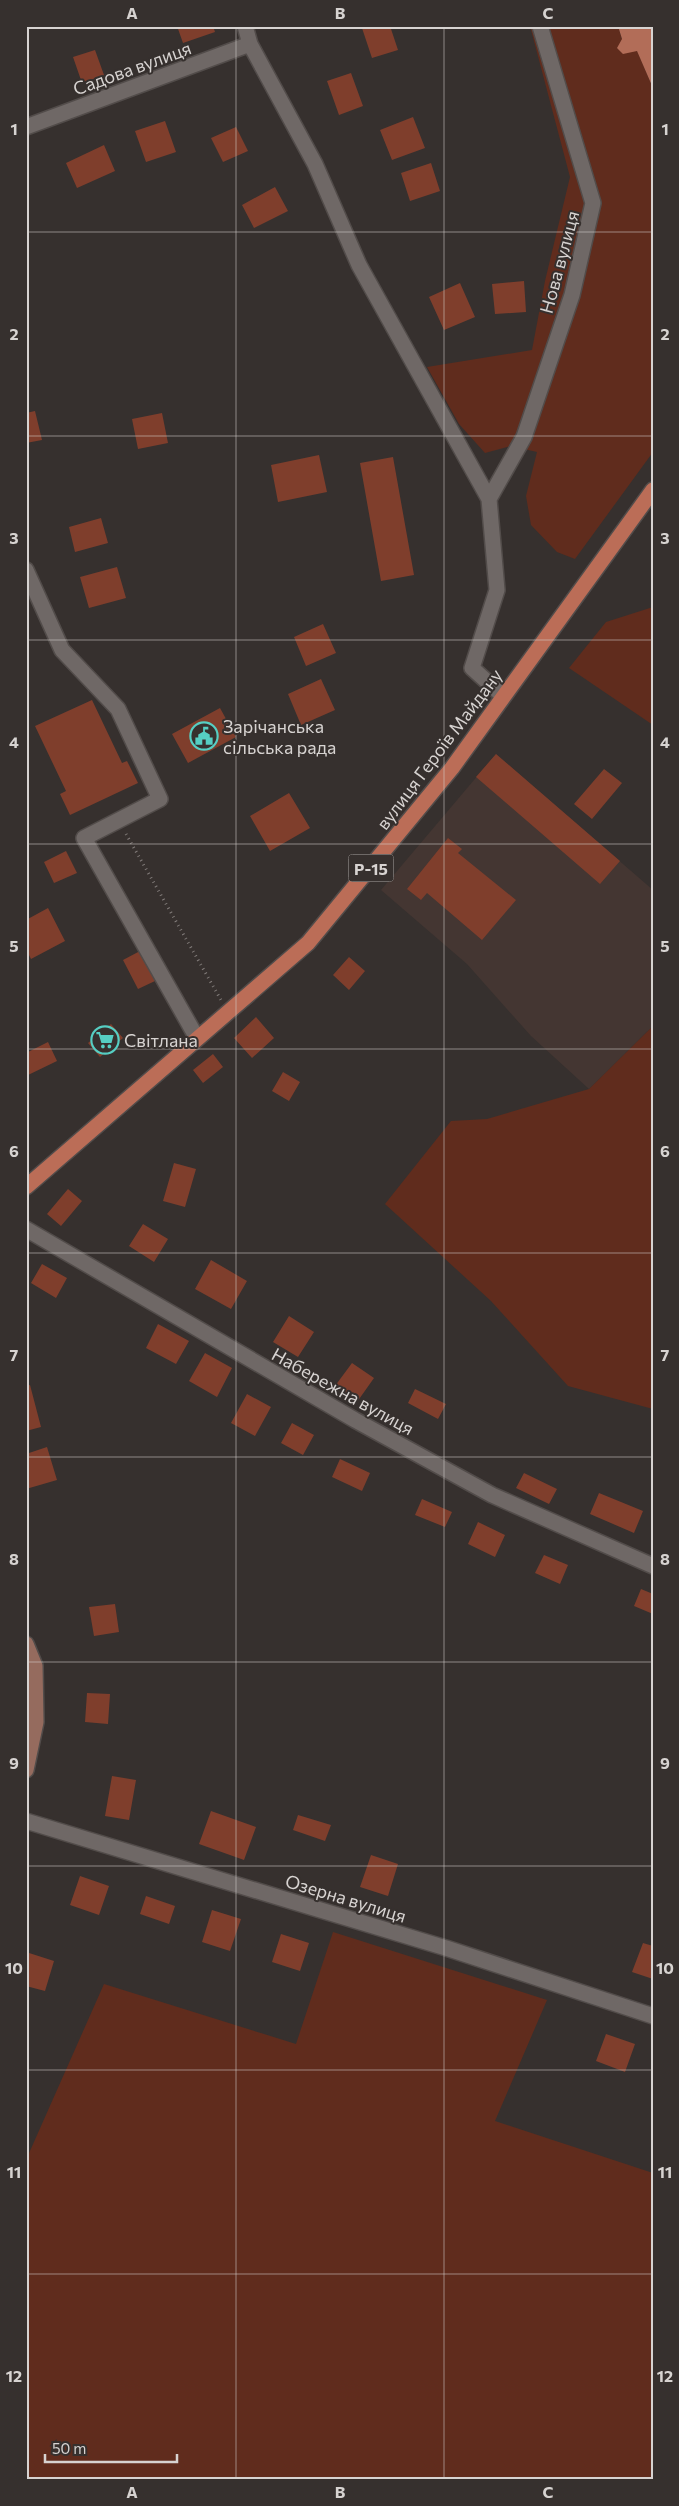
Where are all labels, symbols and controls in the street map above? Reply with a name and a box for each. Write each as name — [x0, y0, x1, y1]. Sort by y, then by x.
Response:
text: A — [126, 3, 138, 22]
text: B — [335, 3, 346, 22]
text: C — [543, 3, 554, 22]
street label: Садова вулиця — [70, 36, 194, 100]
text: 1 — [10, 119, 18, 138]
text: 1 — [661, 119, 669, 138]
street label: Нова вулиця — [535, 208, 583, 316]
text: 2 — [9, 324, 19, 343]
text: 2 — [660, 324, 670, 343]
text: 3 — [9, 528, 19, 547]
text: 3 — [660, 528, 670, 547]
street label: вулиця Героїв Майдану — [371, 664, 507, 834]
place label: Зарічанська сільська рада — [223, 715, 336, 758]
public building icon: Зарічанська сільська рада — [189, 721, 219, 751]
text: 4 — [9, 732, 19, 751]
text: 4 — [660, 732, 670, 751]
road number: Р-15 — [348, 854, 394, 881]
text: 5 — [9, 936, 19, 955]
text: 5 — [660, 936, 670, 955]
supermarket icon: Світлана — [90, 1025, 120, 1055]
place label: Світлана — [124, 1029, 198, 1051]
text: 6 — [9, 1141, 19, 1160]
text: 6 — [660, 1141, 670, 1160]
street label: Набережна вулиця — [268, 1343, 418, 1439]
text: 7 — [10, 1345, 19, 1364]
text: 7 — [661, 1345, 670, 1364]
text: 8 — [9, 1549, 19, 1568]
text: 8 — [660, 1549, 670, 1568]
text: 9 — [9, 1753, 19, 1772]
text: 9 — [660, 1753, 670, 1772]
street label: Озерна вулиця — [283, 1869, 409, 1927]
text: 10 — [5, 1958, 23, 1977]
text: 10 — [656, 1958, 674, 1977]
text: 11 — [7, 2162, 21, 2181]
text: 11 — [658, 2162, 672, 2181]
text: 12 — [6, 2366, 22, 2385]
text: 12 — [657, 2366, 673, 2385]
scale bar — [45, 2431, 178, 2463]
text: 50 m — [52, 2439, 86, 2457]
text: A — [126, 2482, 138, 2501]
text: B — [335, 2482, 346, 2501]
text: C — [543, 2482, 554, 2501]

